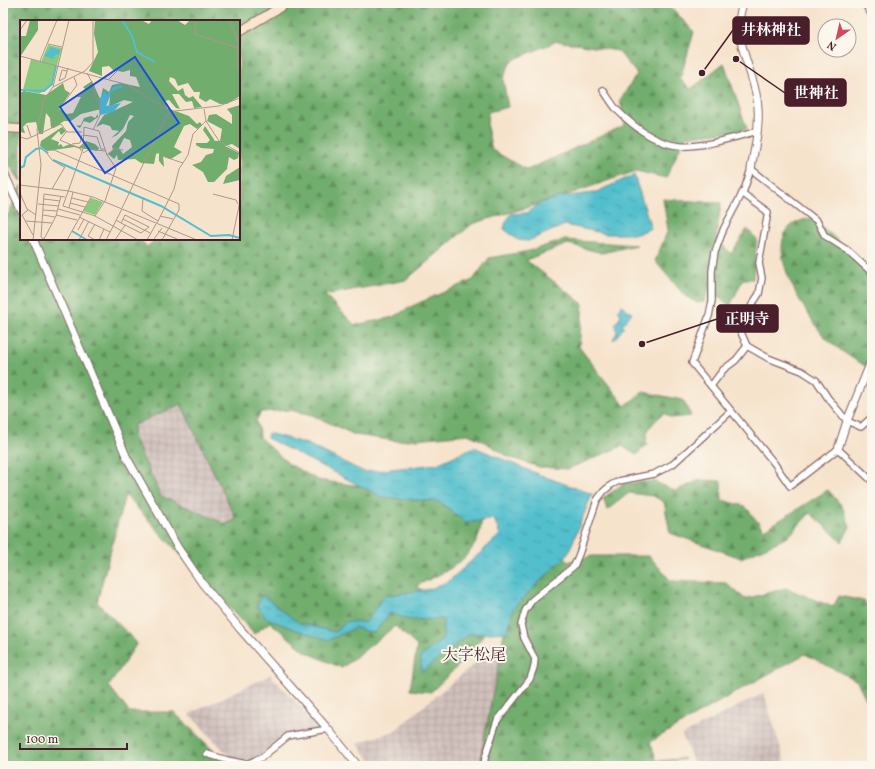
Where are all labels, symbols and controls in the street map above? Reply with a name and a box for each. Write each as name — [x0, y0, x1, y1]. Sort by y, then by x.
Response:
callout: 井林神社 — [733, 17, 809, 44]
north arrow — [817, 18, 857, 58]
inset map — [20, 20, 240, 240]
text: 井林神社 — [741, 21, 801, 42]
text: N — [825, 37, 840, 54]
callout: 世神社 — [785, 79, 846, 106]
text: 世神社 — [793, 84, 839, 105]
callout: 正明寺 — [717, 305, 778, 332]
text: 正明寺 — [724, 310, 770, 331]
district label: 大字松尾 — [442, 645, 506, 667]
scale bar — [20, 725, 127, 751]
text: 100 m — [26, 732, 59, 748]

